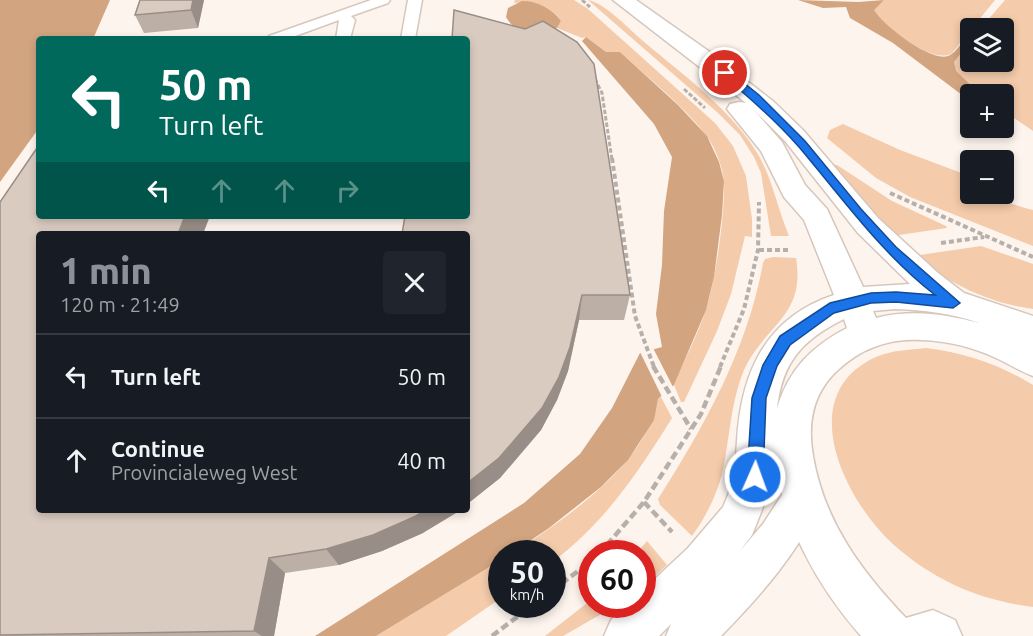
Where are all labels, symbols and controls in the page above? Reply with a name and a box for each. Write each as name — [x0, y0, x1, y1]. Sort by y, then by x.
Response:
map controls — [960, 18, 1014, 204]
button: layers — [960, 18, 1014, 72]
pin — [699, 47, 750, 98]
icon: arrive — [708, 56, 741, 89]
icon: left — [60, 60, 138, 138]
text: 50 m — [159, 61, 253, 108]
button: + — [960, 84, 1014, 138]
text: Turn left — [159, 110, 263, 140]
button: − — [960, 150, 1014, 204]
icon: left — [142, 174, 175, 207]
icon: ahead — [205, 174, 238, 207]
icon: ahead — [268, 174, 301, 207]
icon: right — [331, 174, 364, 207]
text: 1 min — [60, 250, 152, 291]
button: close — [383, 251, 446, 314]
text: 120 m · 21:49 — [60, 293, 180, 316]
icon: left — [60, 360, 93, 393]
text: Turn left — [111, 364, 201, 389]
text: 50 m — [397, 364, 446, 389]
text: Continue — [111, 436, 205, 461]
icon: ahead — [60, 444, 93, 477]
position arrow — [723, 445, 787, 509]
text: 40 m — [397, 448, 446, 473]
text: Provincialeweg West — [111, 461, 297, 484]
speed limit sign: 60 — [578, 540, 656, 618]
text: 50 — [510, 555, 544, 589]
text: km/h — [510, 586, 544, 603]

